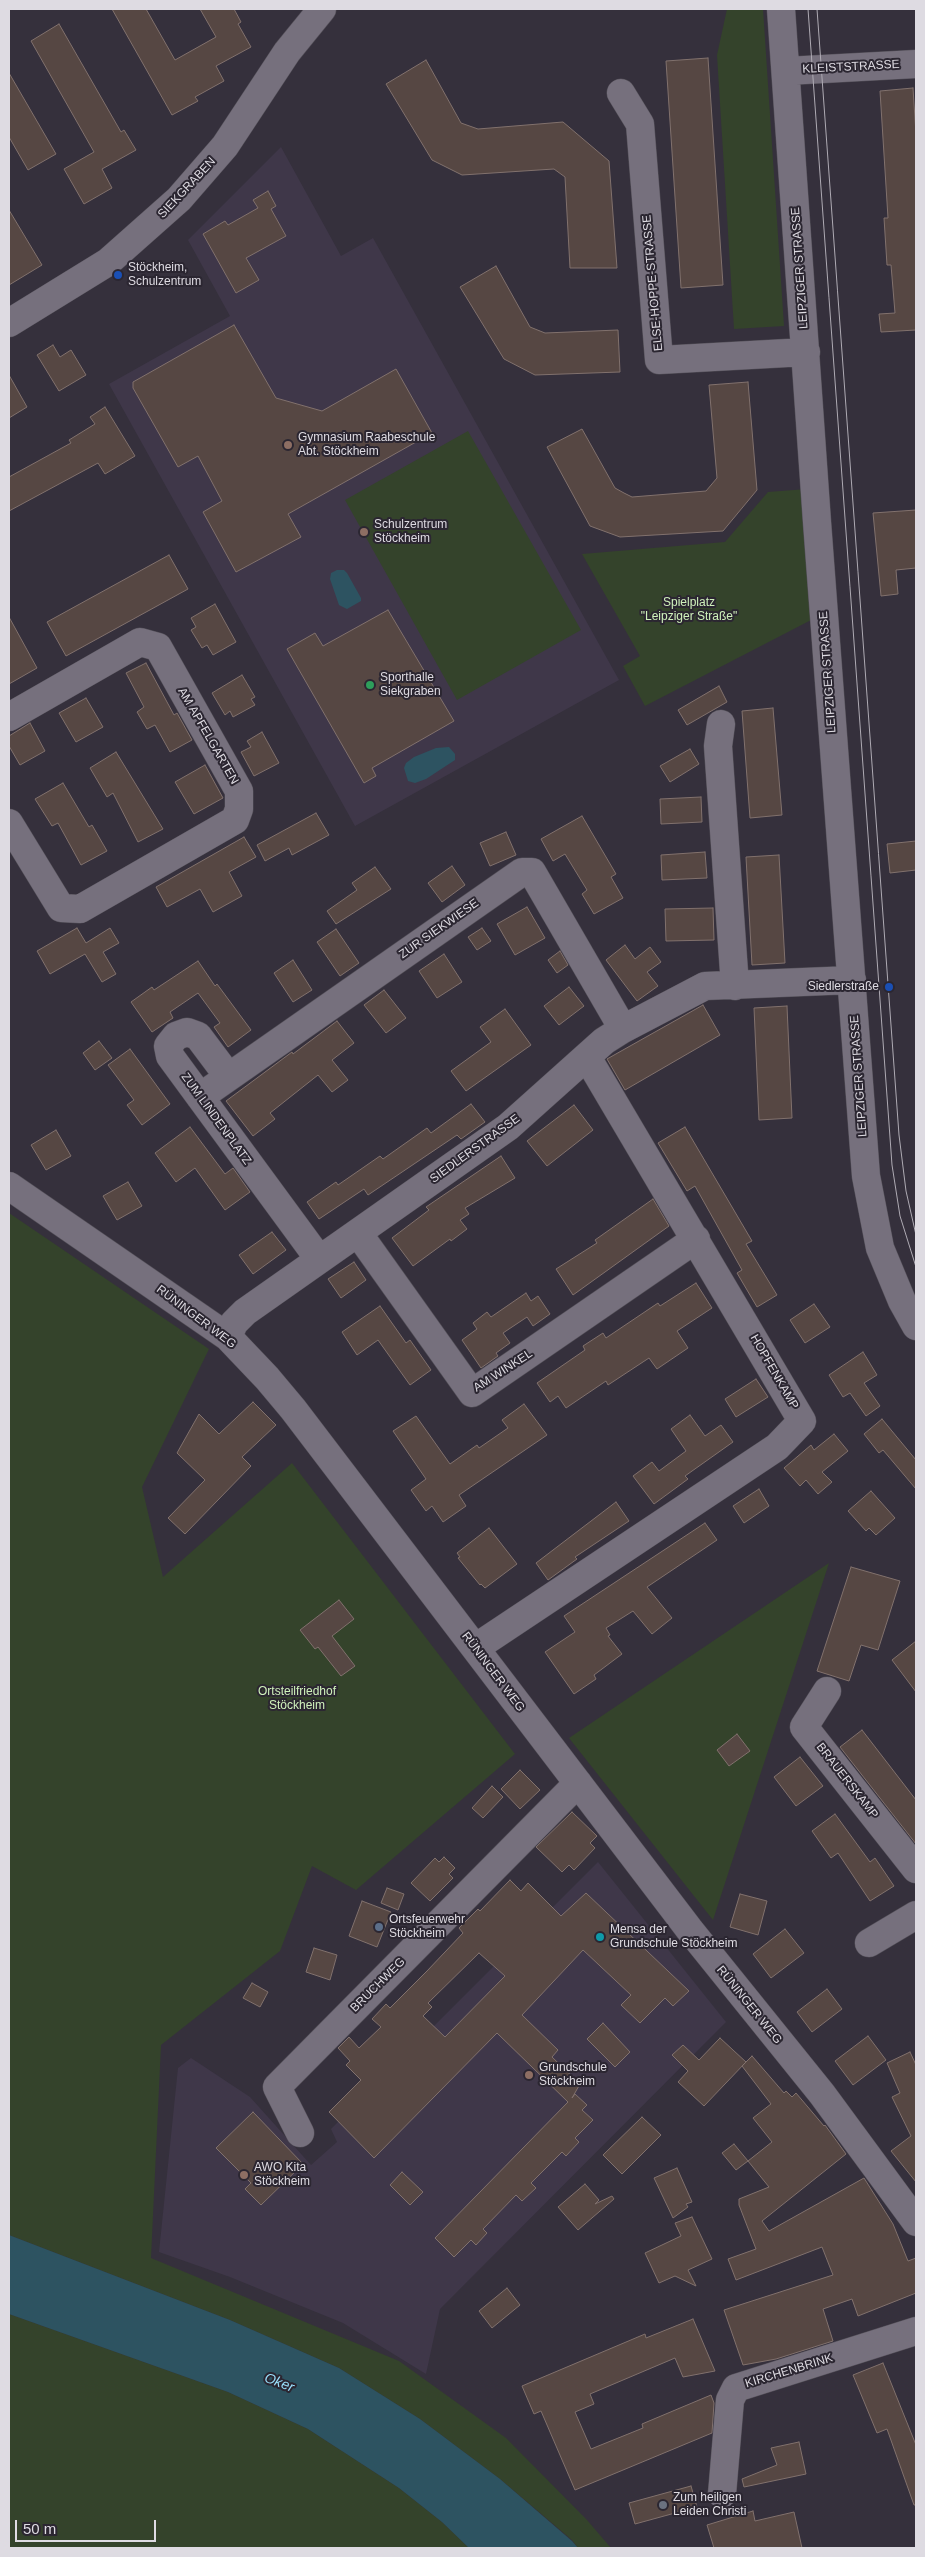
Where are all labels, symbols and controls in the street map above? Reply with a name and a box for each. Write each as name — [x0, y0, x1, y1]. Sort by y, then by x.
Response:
street label: KLEISTSTRASSE — [802, 57, 900, 77]
street label: SIEKGRABEN — [155, 155, 219, 221]
street label: LEIPZIGER STRASSE — [789, 207, 811, 329]
street label: ELSE-HOPPE-STRASSE — [640, 214, 666, 352]
place label: Stöckheim, Schulzentrum — [128, 261, 201, 289]
marker: Stöckheim, Schulzentrum — [112, 269, 124, 281]
place label: Gymnasium Raabeschule Abt. Stöckheim — [298, 431, 435, 459]
marker: Gymnasium Raabeschule Abt. Stöckheim — [282, 439, 294, 451]
place label: Schulzentrum Stöckheim — [374, 518, 447, 546]
marker: Schulzentrum Stöckheim — [358, 526, 370, 538]
park label: Spielplatz "Leipziger Straße" — [641, 596, 737, 624]
street label: LEIPZIGER STRASSE — [817, 611, 839, 733]
place label: Sporthalle Siekgraben — [380, 671, 441, 699]
marker: Sporthalle Siekgraben — [364, 679, 376, 691]
street label: AM APFELGARTEN — [174, 685, 242, 787]
street label: ZUR SIEKWIESE — [396, 896, 482, 962]
place label: Siedlerstraße — [808, 980, 879, 994]
marker: Siedlerstraße — [883, 981, 895, 993]
street label: LEIPZIGER STRASSE — [848, 1015, 870, 1137]
street label: ZUM LINDENPLATZ — [178, 1070, 254, 1168]
street label: SIEDLERSTRASSE — [427, 1112, 523, 1186]
street label: RÜNINGER WEG — [153, 1282, 239, 1352]
street label: HOPFENKAMP — [747, 1332, 801, 1412]
street label: AM WINKEL — [471, 1347, 535, 1395]
street label: RÜNINGER WEG — [458, 1629, 528, 1715]
park label: Ortsteilfriedhof Stöckheim — [258, 1685, 336, 1713]
street label: BRAUERSKAMP — [813, 1740, 881, 1822]
place label: Ortsfeuerwehr Stöckheim — [389, 1913, 465, 1941]
marker: Ortsfeuerwehr Stöckheim — [373, 1921, 385, 1933]
place label: Mensa der Grundschule Stöckheim — [610, 1923, 737, 1951]
marker: Mensa der Grundschule Stöckheim — [594, 1931, 606, 1943]
street label: BRUCHWEG — [348, 1955, 408, 2015]
street label: RÜNINGER WEG — [713, 1963, 785, 2047]
place label: Grundschule Stöckheim — [539, 2061, 607, 2089]
marker: Grundschule Stöckheim — [523, 2069, 535, 2081]
place label: AWO Kita Stöckheim — [254, 2161, 310, 2189]
marker: AWO Kita Stöckheim — [238, 2169, 250, 2181]
street label: KIRCHENBRINK — [744, 2351, 834, 2391]
water label: Oker — [262, 2370, 296, 2396]
place label: Zum heiligen Leiden Christi — [673, 2491, 746, 2519]
marker: Zum heiligen Leiden Christi — [657, 2499, 669, 2511]
scale bar — [18, 2510, 159, 2542]
text: 50 m — [23, 2520, 56, 2537]

